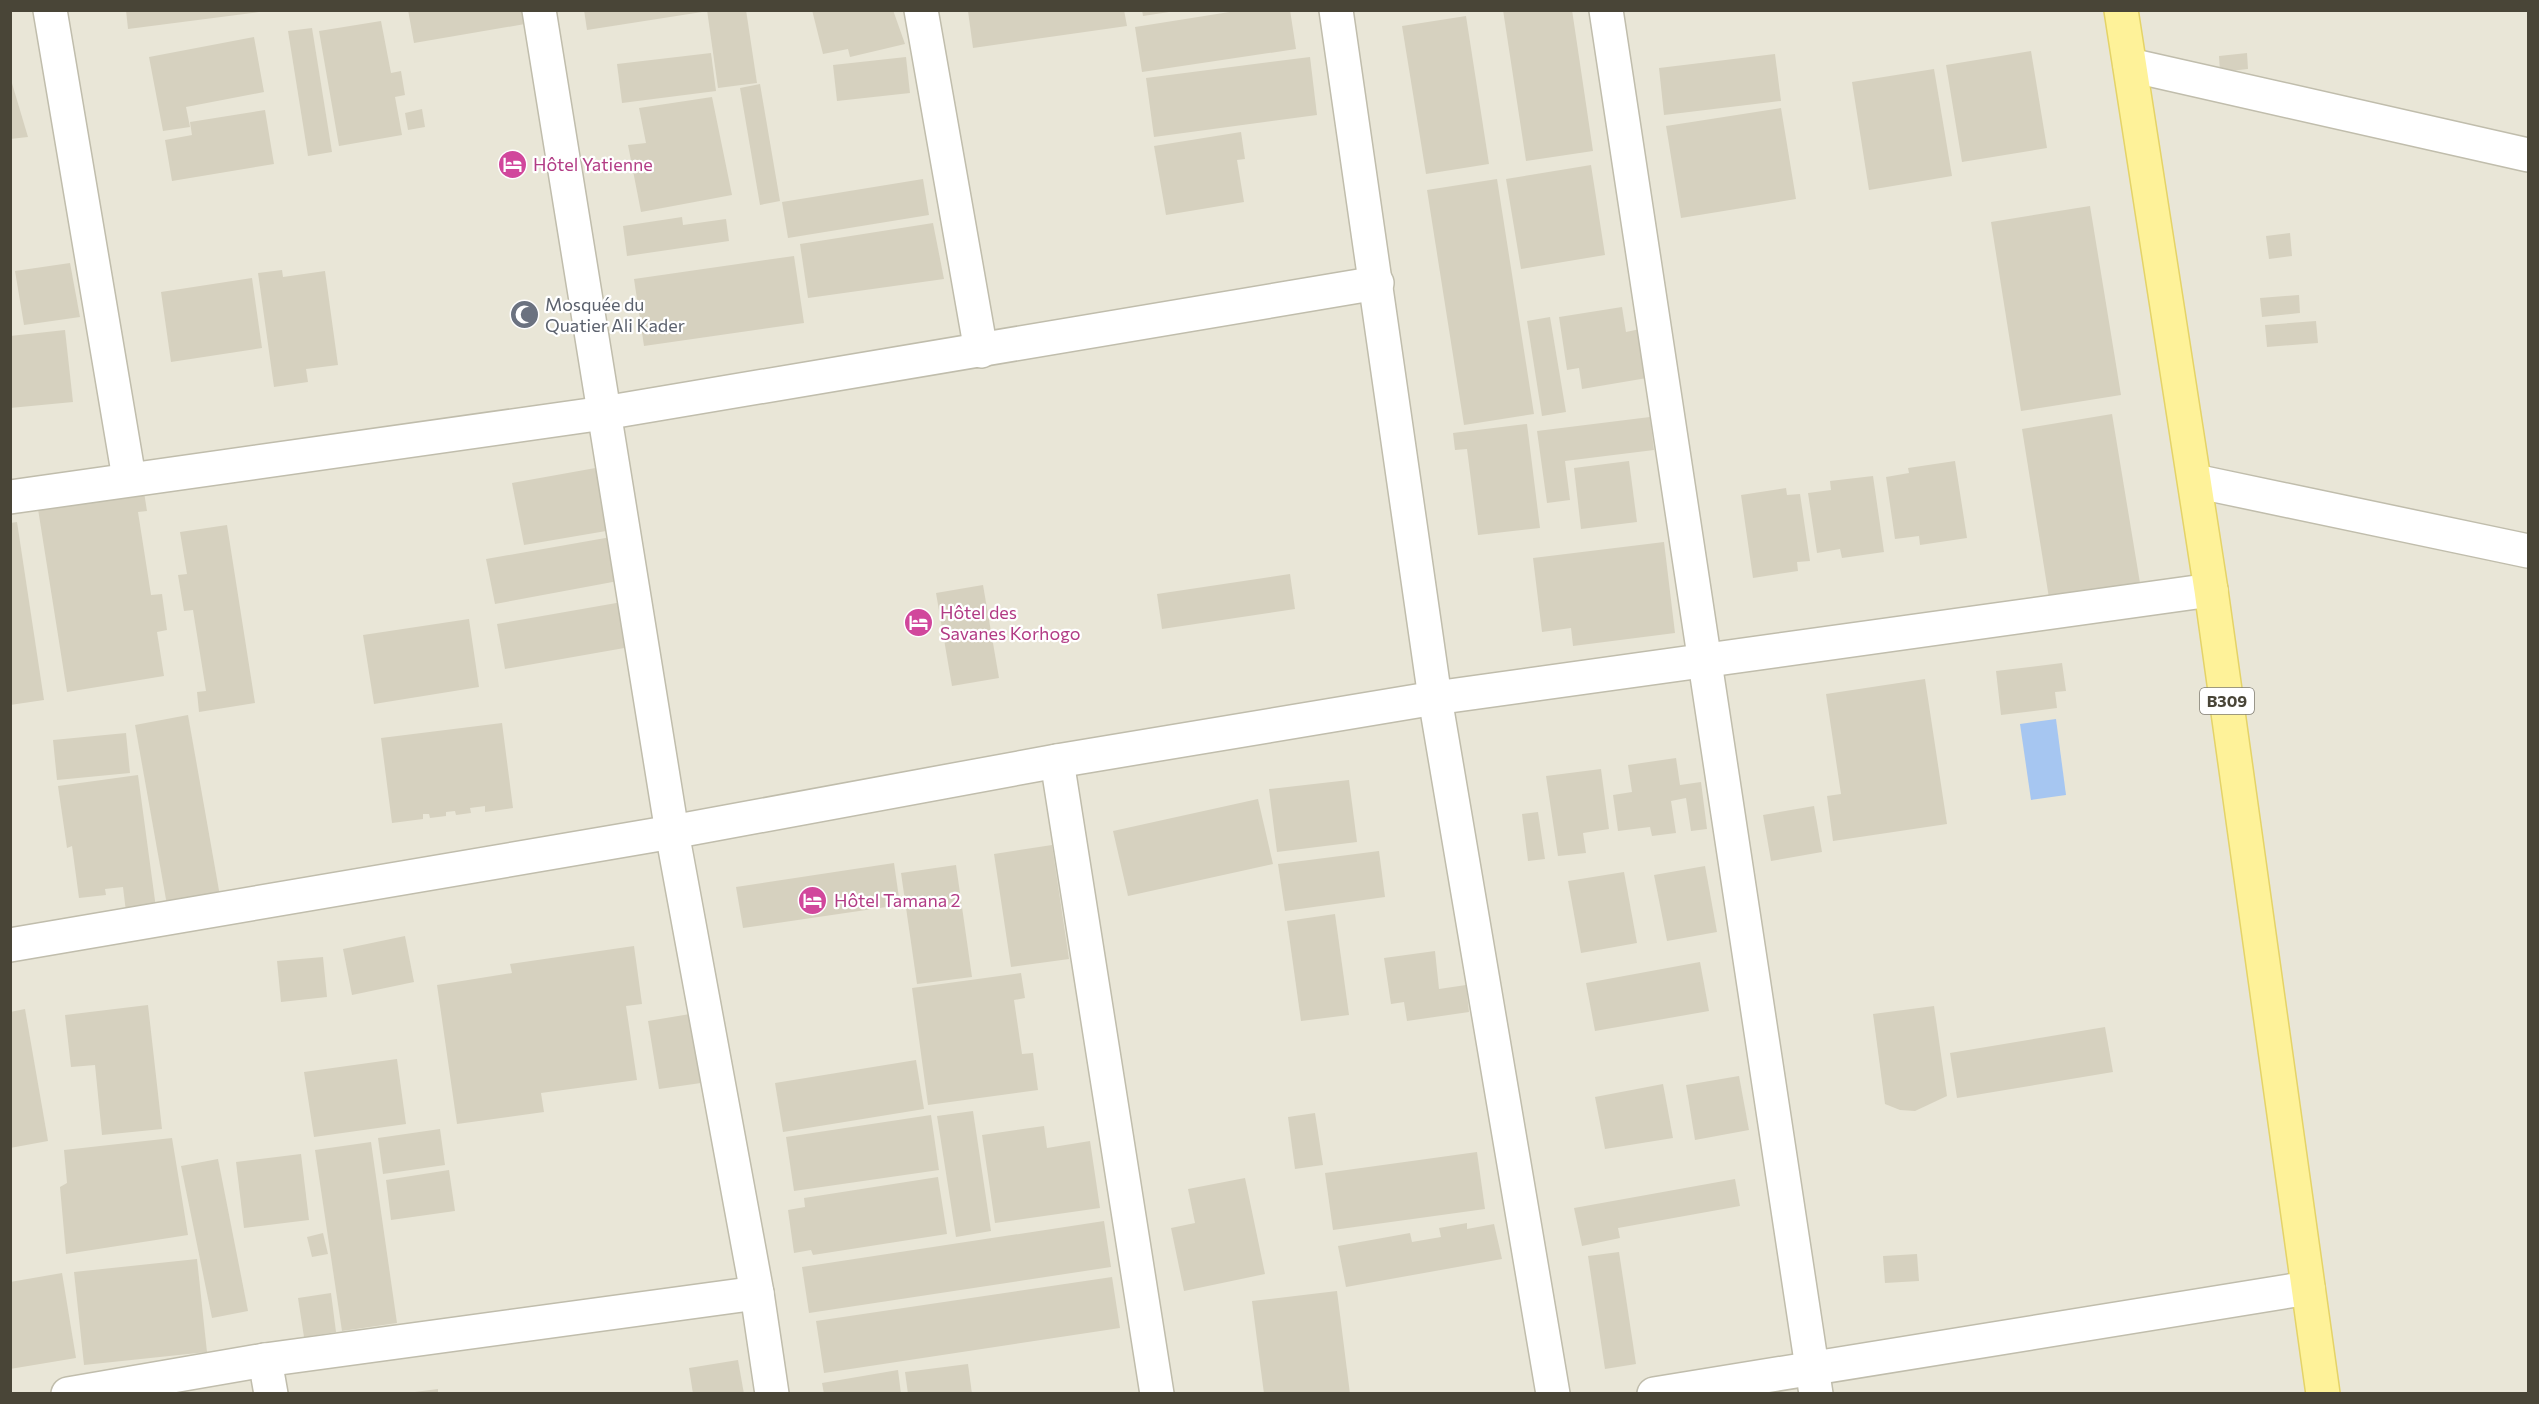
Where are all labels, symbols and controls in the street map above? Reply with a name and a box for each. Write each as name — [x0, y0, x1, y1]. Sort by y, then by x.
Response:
hotel icon: Hôtel Yatienne — [496, 149, 528, 181]
place label: Hôtel Yatienne — [533, 153, 653, 175]
place label: Mosquée du Quatier Ali Kader — [545, 293, 685, 336]
mosque icon: Mosquée du Quatier Ali Kader — [508, 299, 540, 331]
place label: Hôtel des Savanes Korhogo — [940, 601, 1080, 644]
hotel icon: Hôtel des Savanes Korhogo — [903, 607, 935, 639]
road number: B309 — [2200, 688, 2254, 714]
hotel icon: Hôtel Tamana 2 — [797, 885, 829, 917]
place label: Hôtel Tamana 2 — [834, 889, 961, 911]

